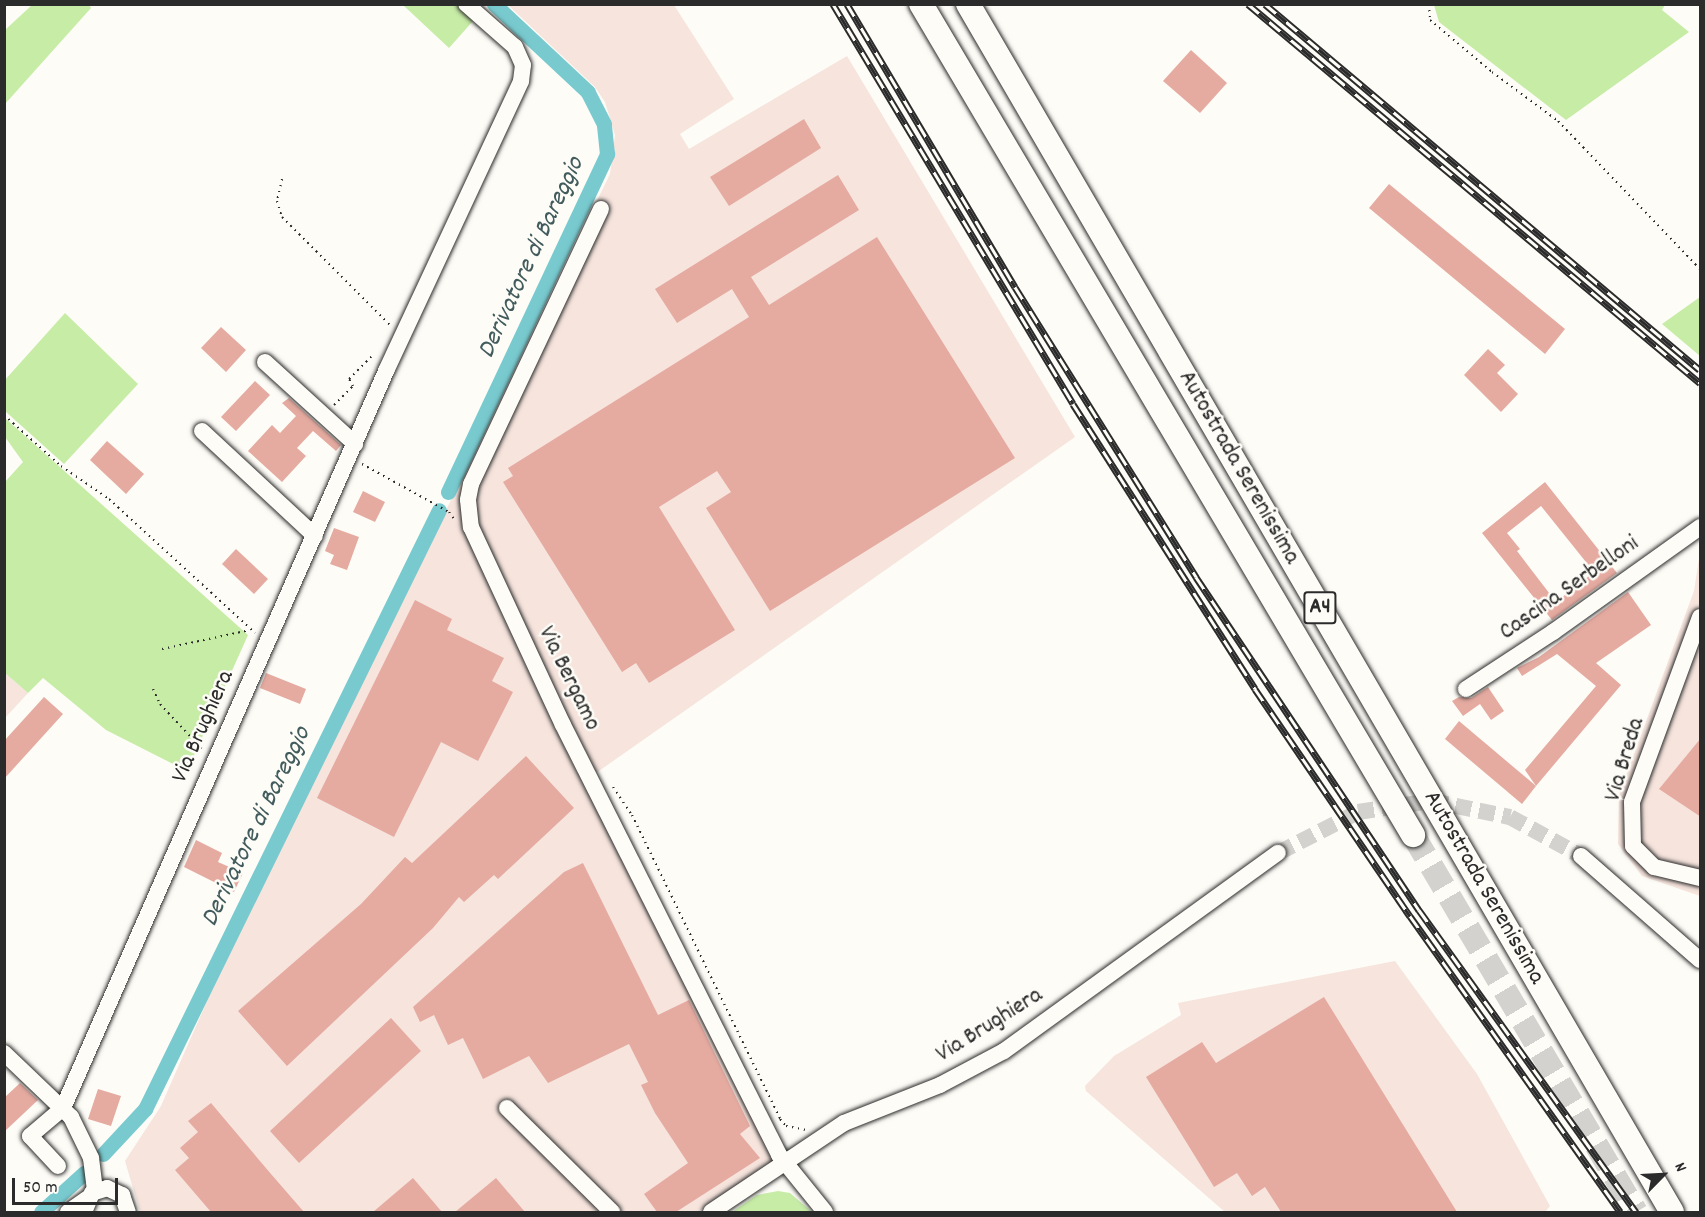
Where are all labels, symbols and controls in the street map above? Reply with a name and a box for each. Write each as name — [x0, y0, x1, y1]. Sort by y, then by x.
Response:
water label: Derivatore di Bareggio — [472, 153, 592, 363]
street label: Autostrada Serenissima — [1171, 366, 1305, 570]
street label: Cascina Serbelloni — [1495, 530, 1645, 648]
road number: A4 — [1302, 589, 1338, 627]
street label: Via Bergamo — [530, 622, 606, 736]
street label: Via Brughiera — [166, 666, 242, 788]
street label: Via Breda — [1600, 715, 1652, 805]
water label: Derivatore di Bareggio — [195, 722, 319, 932]
street label: Autostrada Serenissima — [1416, 786, 1550, 990]
street label: Via Brughiera — [932, 982, 1048, 1070]
north arrow — [1633, 1145, 1693, 1205]
text: N — [1668, 1159, 1692, 1176]
scale bar — [15, 1166, 122, 1204]
text: 50 m — [23, 1176, 58, 1201]

